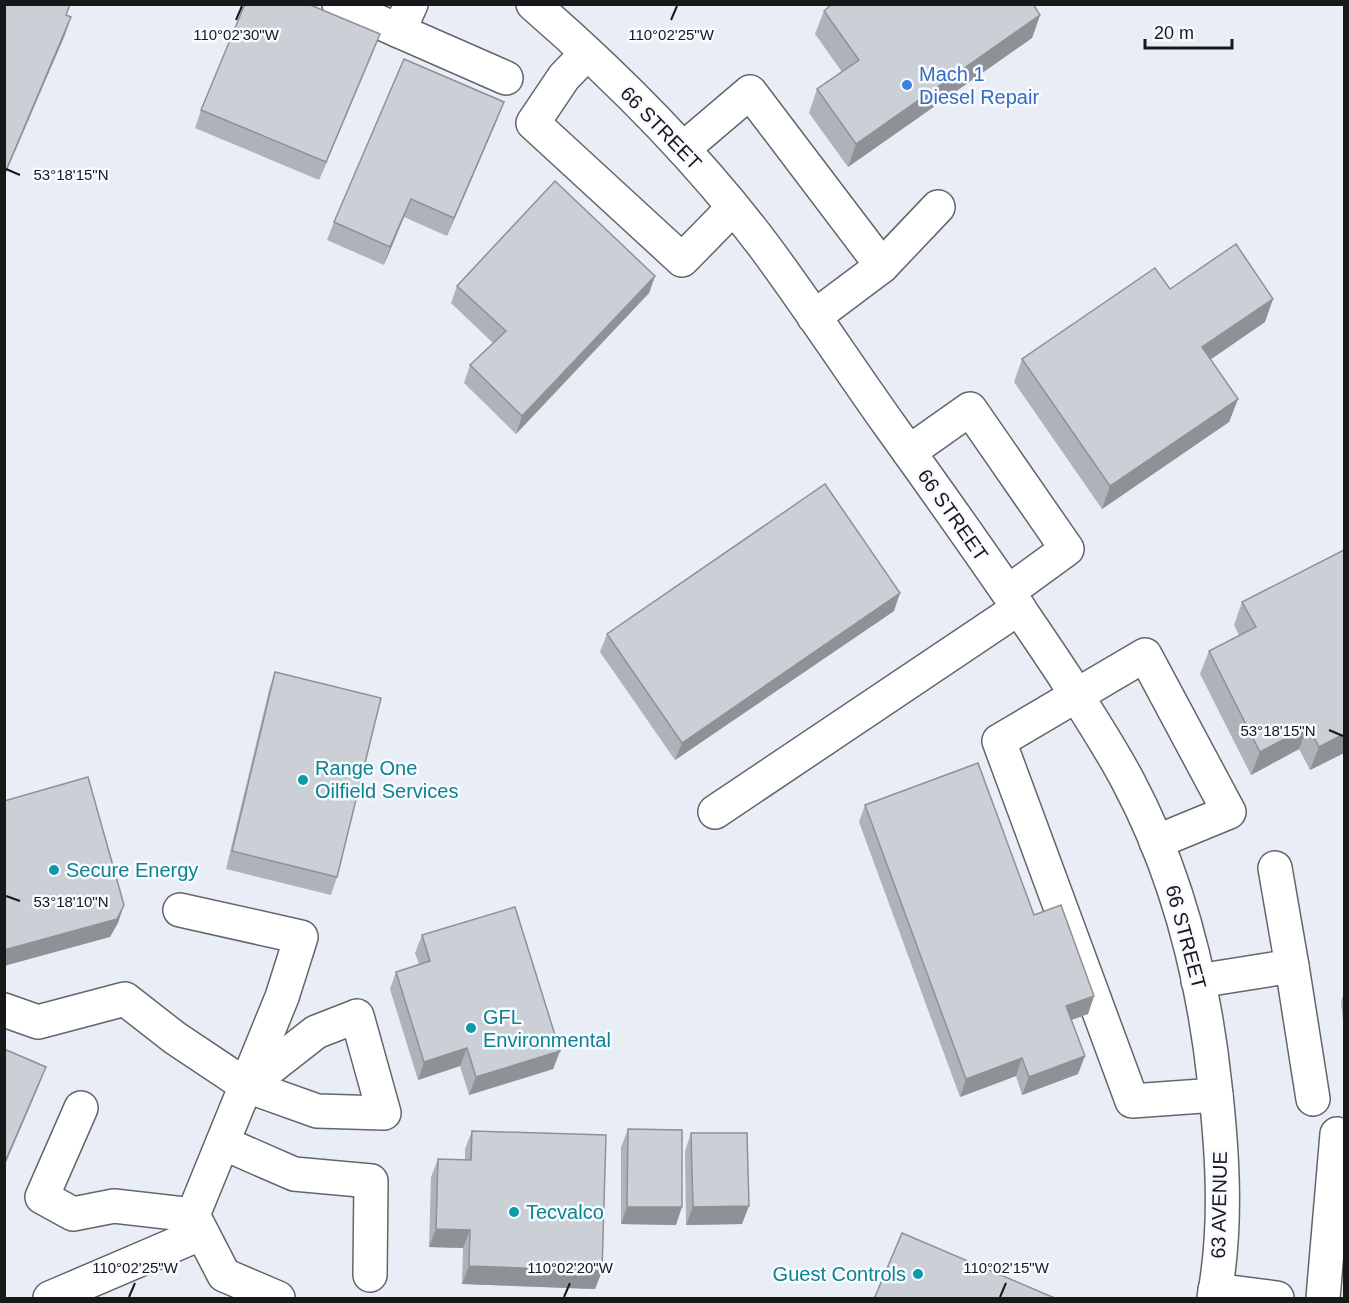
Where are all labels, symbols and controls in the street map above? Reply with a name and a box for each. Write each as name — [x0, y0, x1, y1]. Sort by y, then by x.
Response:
scale bar — [1145, 12, 1232, 50]
text: 20 m — [1154, 23, 1194, 43]
text: 110°02'30"W — [193, 26, 280, 43]
text: 110°02'25"W — [628, 26, 715, 43]
place label: Mach 1 Diesel Repair — [919, 63, 1039, 108]
marker: Mach 1 Diesel Repair — [900, 78, 914, 92]
street label: 66 STREET — [616, 82, 706, 174]
text: 53°18'15"N — [33, 166, 109, 183]
street label: 66 STREET — [913, 465, 993, 565]
text: 53°18'15"N — [1240, 722, 1316, 739]
place label: Range One Oilfield Services — [315, 757, 458, 802]
marker: Range One Oilfield Services — [296, 773, 310, 787]
place label: Secure Energy — [66, 859, 198, 881]
marker: Secure Energy — [47, 863, 61, 877]
street label: 66 STREET — [1162, 883, 1210, 991]
text: 53°18'10"N — [33, 893, 109, 910]
place label: GFL Environmental — [483, 1006, 611, 1051]
marker: GFL Environmental — [464, 1021, 478, 1035]
street label: 63 AVENUE — [1207, 1151, 1231, 1259]
place label: Tecvalco — [526, 1201, 604, 1223]
marker: Tecvalco — [507, 1205, 521, 1219]
text: 110°02'25"W — [92, 1259, 179, 1276]
text: 110°02'20"W — [527, 1259, 614, 1276]
text: 110°02'15"W — [963, 1259, 1050, 1276]
place label: Guest Controls — [773, 1263, 906, 1285]
marker: Guest Controls — [911, 1267, 925, 1281]

